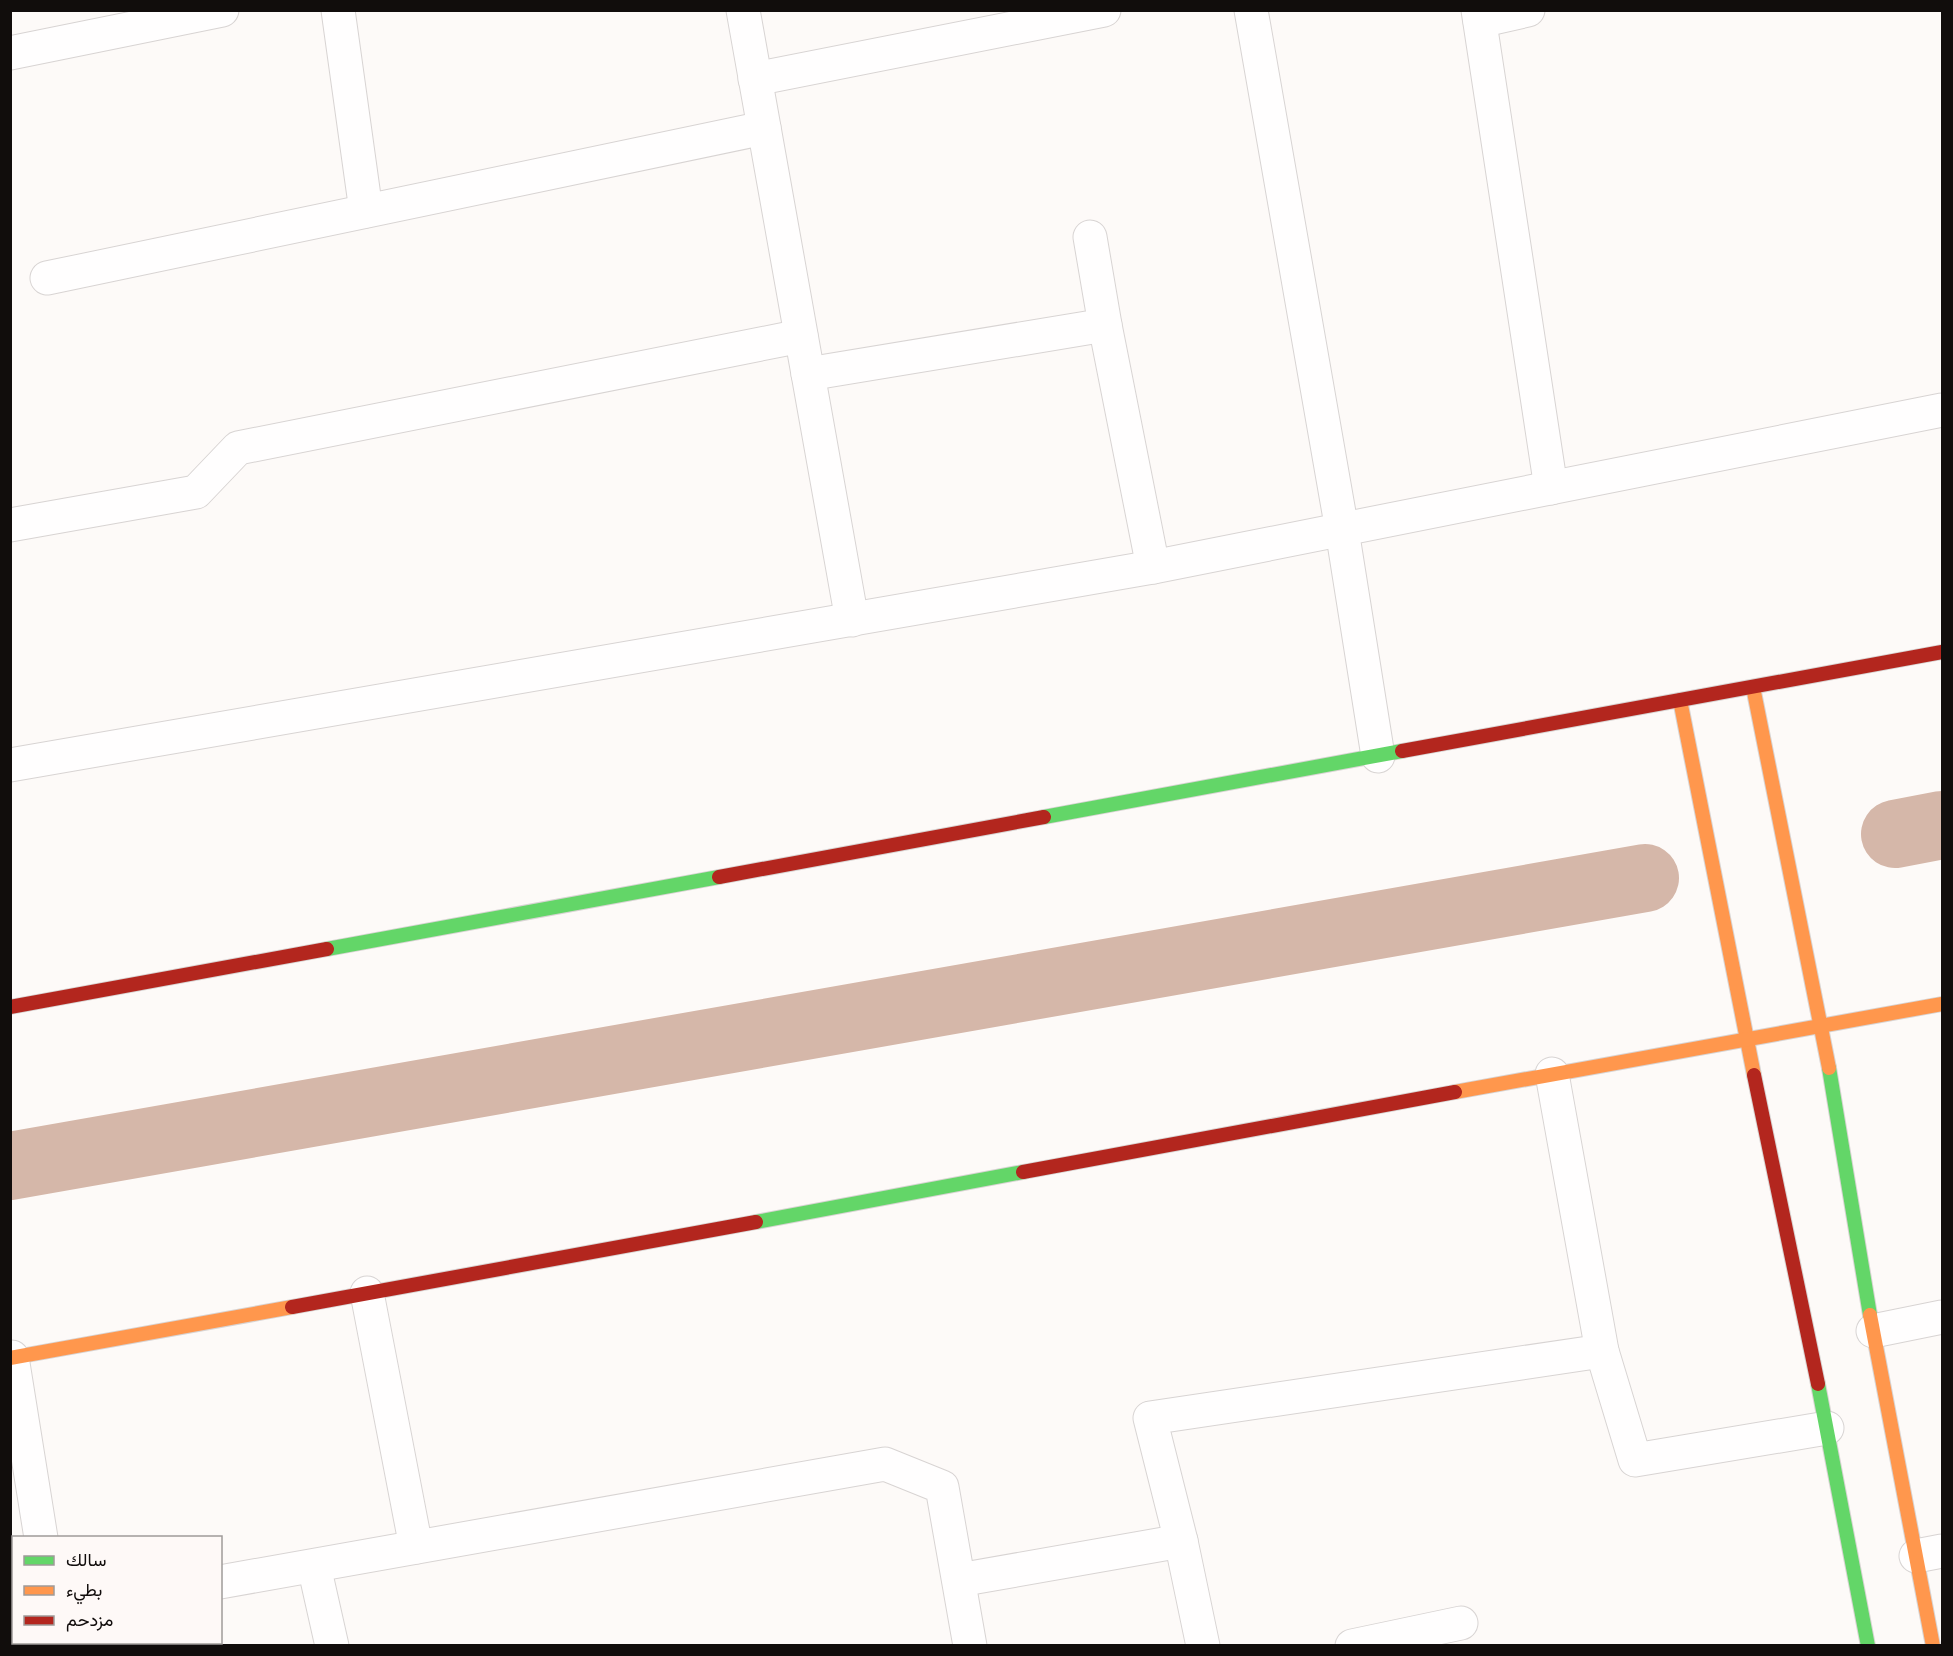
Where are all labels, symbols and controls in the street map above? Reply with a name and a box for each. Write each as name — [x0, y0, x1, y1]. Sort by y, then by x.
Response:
legend — [12, 1536, 222, 1644]
text: سالك — [66, 1552, 106, 1570]
text: بطيء — [66, 1582, 102, 1605]
text: مزدحم — [66, 1612, 113, 1632]

